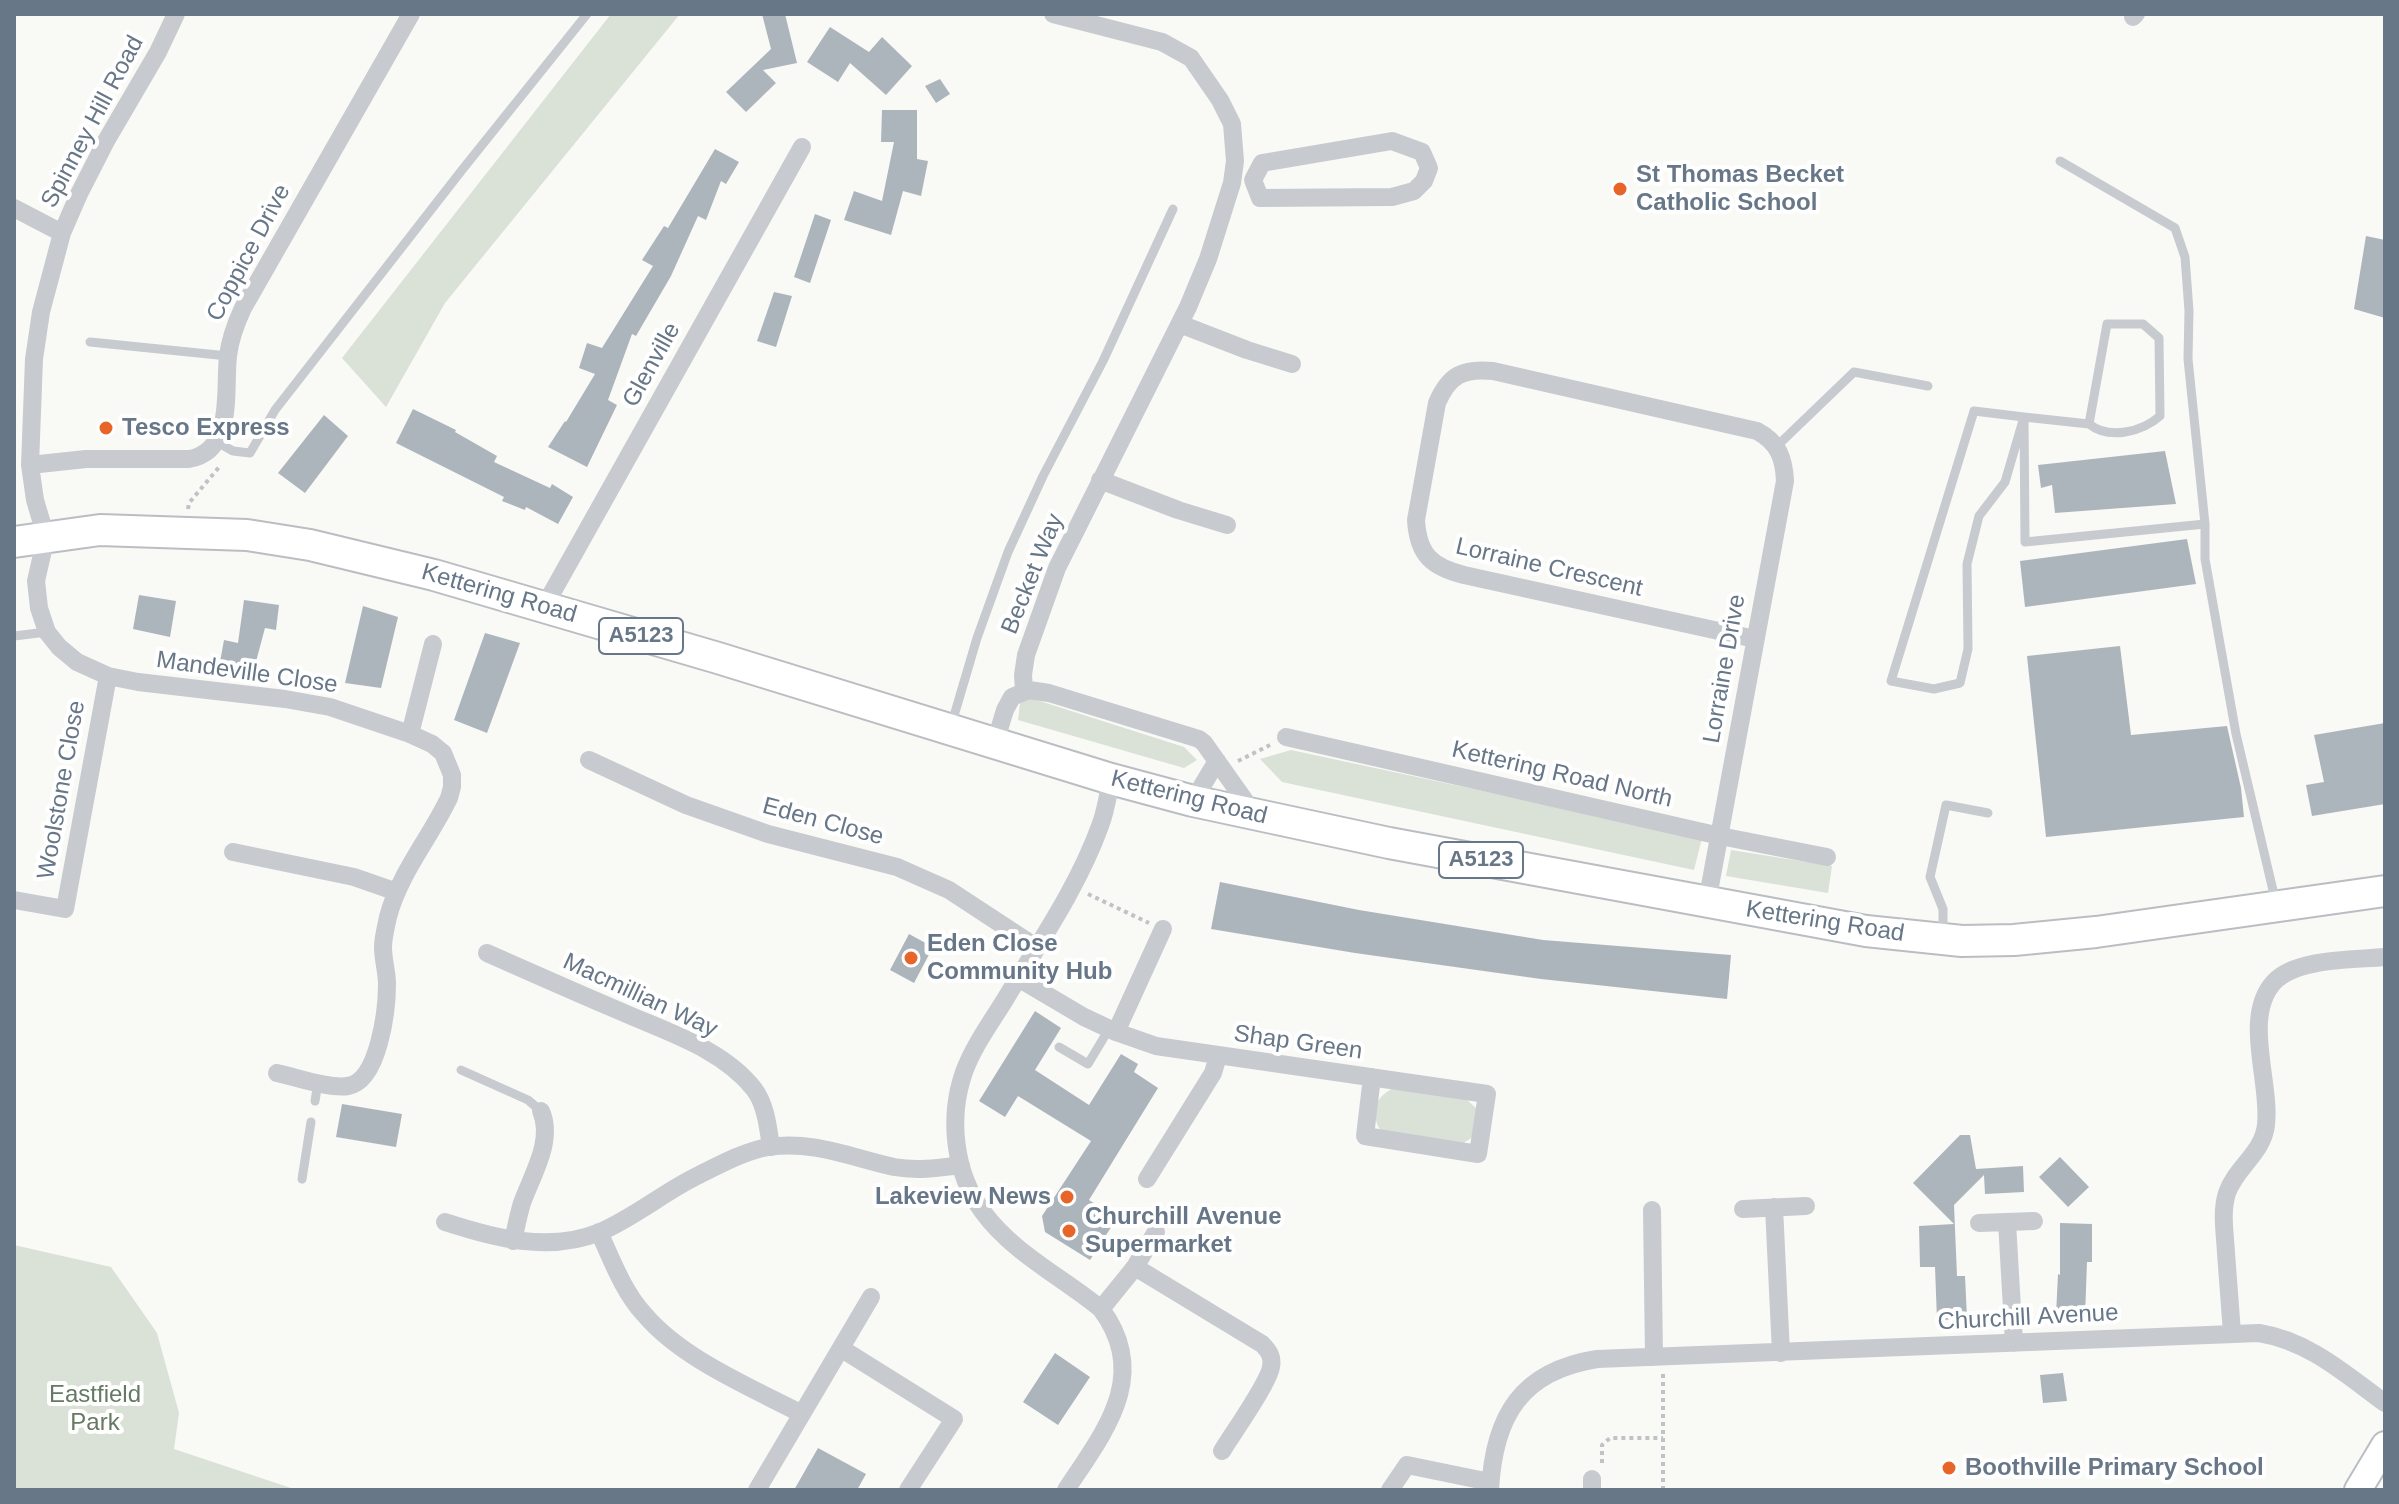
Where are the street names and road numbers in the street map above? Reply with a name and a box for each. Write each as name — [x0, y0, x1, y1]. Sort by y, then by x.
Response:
street label: Spinney Hill Road — [36, 31, 150, 213]
street label: Coppice Drive — [201, 180, 297, 326]
street label: Glenville — [617, 318, 687, 412]
street label: Becket Way — [996, 510, 1070, 638]
street label: Lorraine Crescent — [1453, 533, 1645, 603]
street label: Kettering Road — [418, 558, 580, 630]
street label: Lorraine Drive — [1698, 592, 1752, 746]
road number: A5123 — [599, 618, 683, 654]
street label: Mandeville Close — [155, 646, 339, 700]
street label: Woolstone Close — [32, 698, 92, 882]
street label: Kettering Road North — [1449, 736, 1675, 814]
street label: Kettering Road — [1108, 765, 1270, 831]
street label: Eden Close — [759, 792, 887, 852]
road number: A5123 — [1439, 842, 1523, 878]
street label: Kettering Road — [1744, 895, 1906, 949]
street label: Macmillian Way — [558, 948, 722, 1044]
street label: Shap Green — [1232, 1020, 1364, 1066]
street label: Churchill Avenue — [1937, 1299, 2119, 1337]

